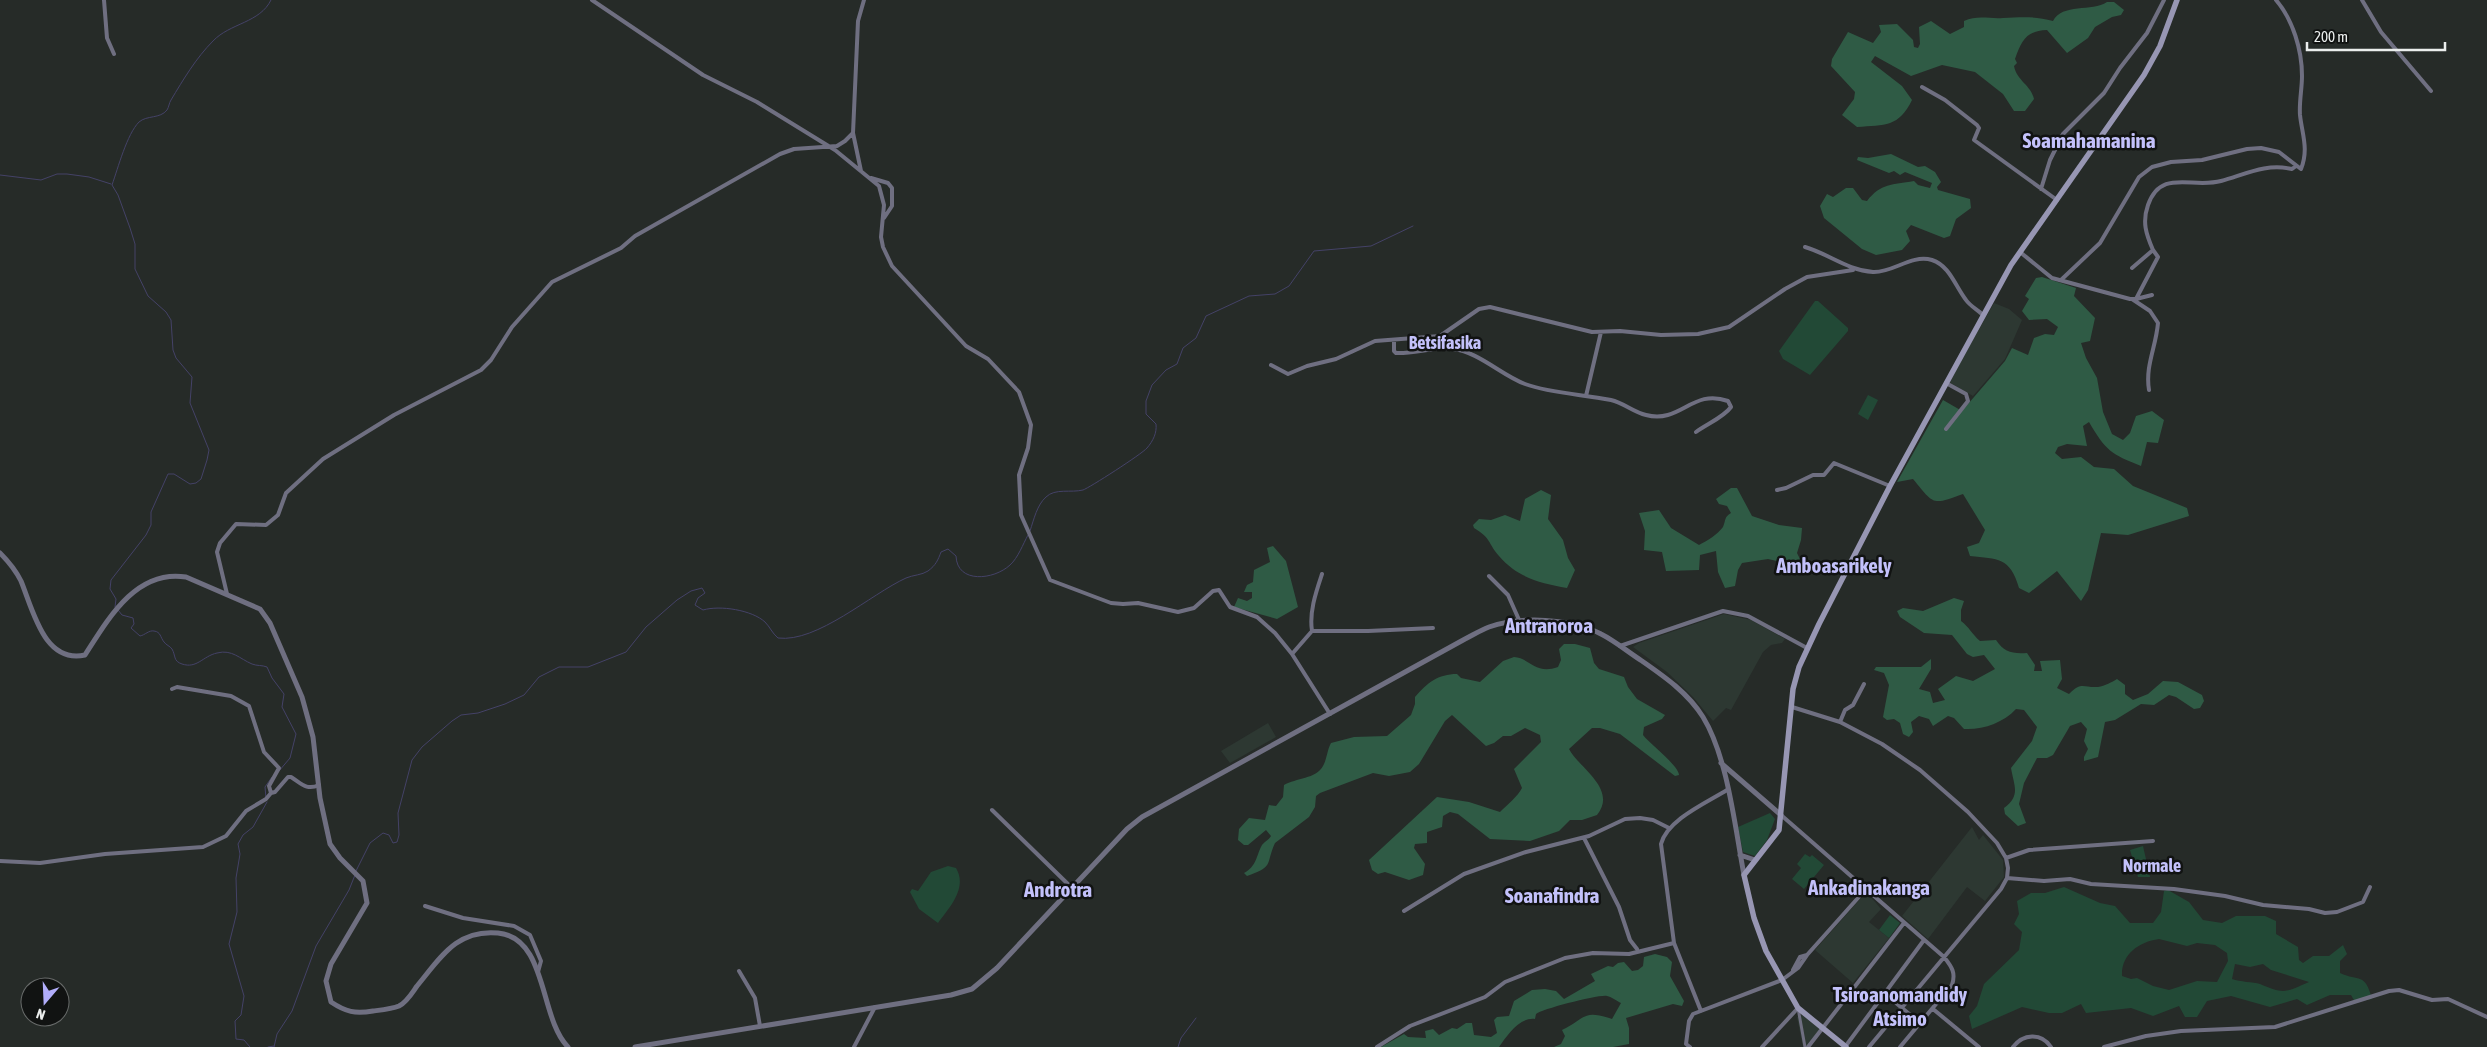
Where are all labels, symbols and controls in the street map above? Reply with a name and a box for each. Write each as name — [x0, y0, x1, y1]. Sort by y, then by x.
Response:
scale bar — [2307, 20, 2444, 52]
text: 200 m — [2314, 28, 2348, 45]
district label: Soamahamanina — [2022, 128, 2156, 152]
district label: Betsifasika — [1409, 332, 1481, 353]
district label: Amboasarikely — [1775, 553, 1892, 577]
district label: Antranoroa — [1504, 613, 1593, 637]
district label: Normale — [2123, 855, 2181, 876]
district label: Ankadinakanga — [1807, 875, 1930, 899]
district label: Androtra — [1023, 877, 1092, 901]
district label: Soanafindra — [1505, 883, 1600, 907]
north arrow — [20, 977, 70, 1027]
district label: Tsiroanomandidy Atsimo — [1833, 982, 1968, 1030]
text: N — [34, 1005, 47, 1023]

